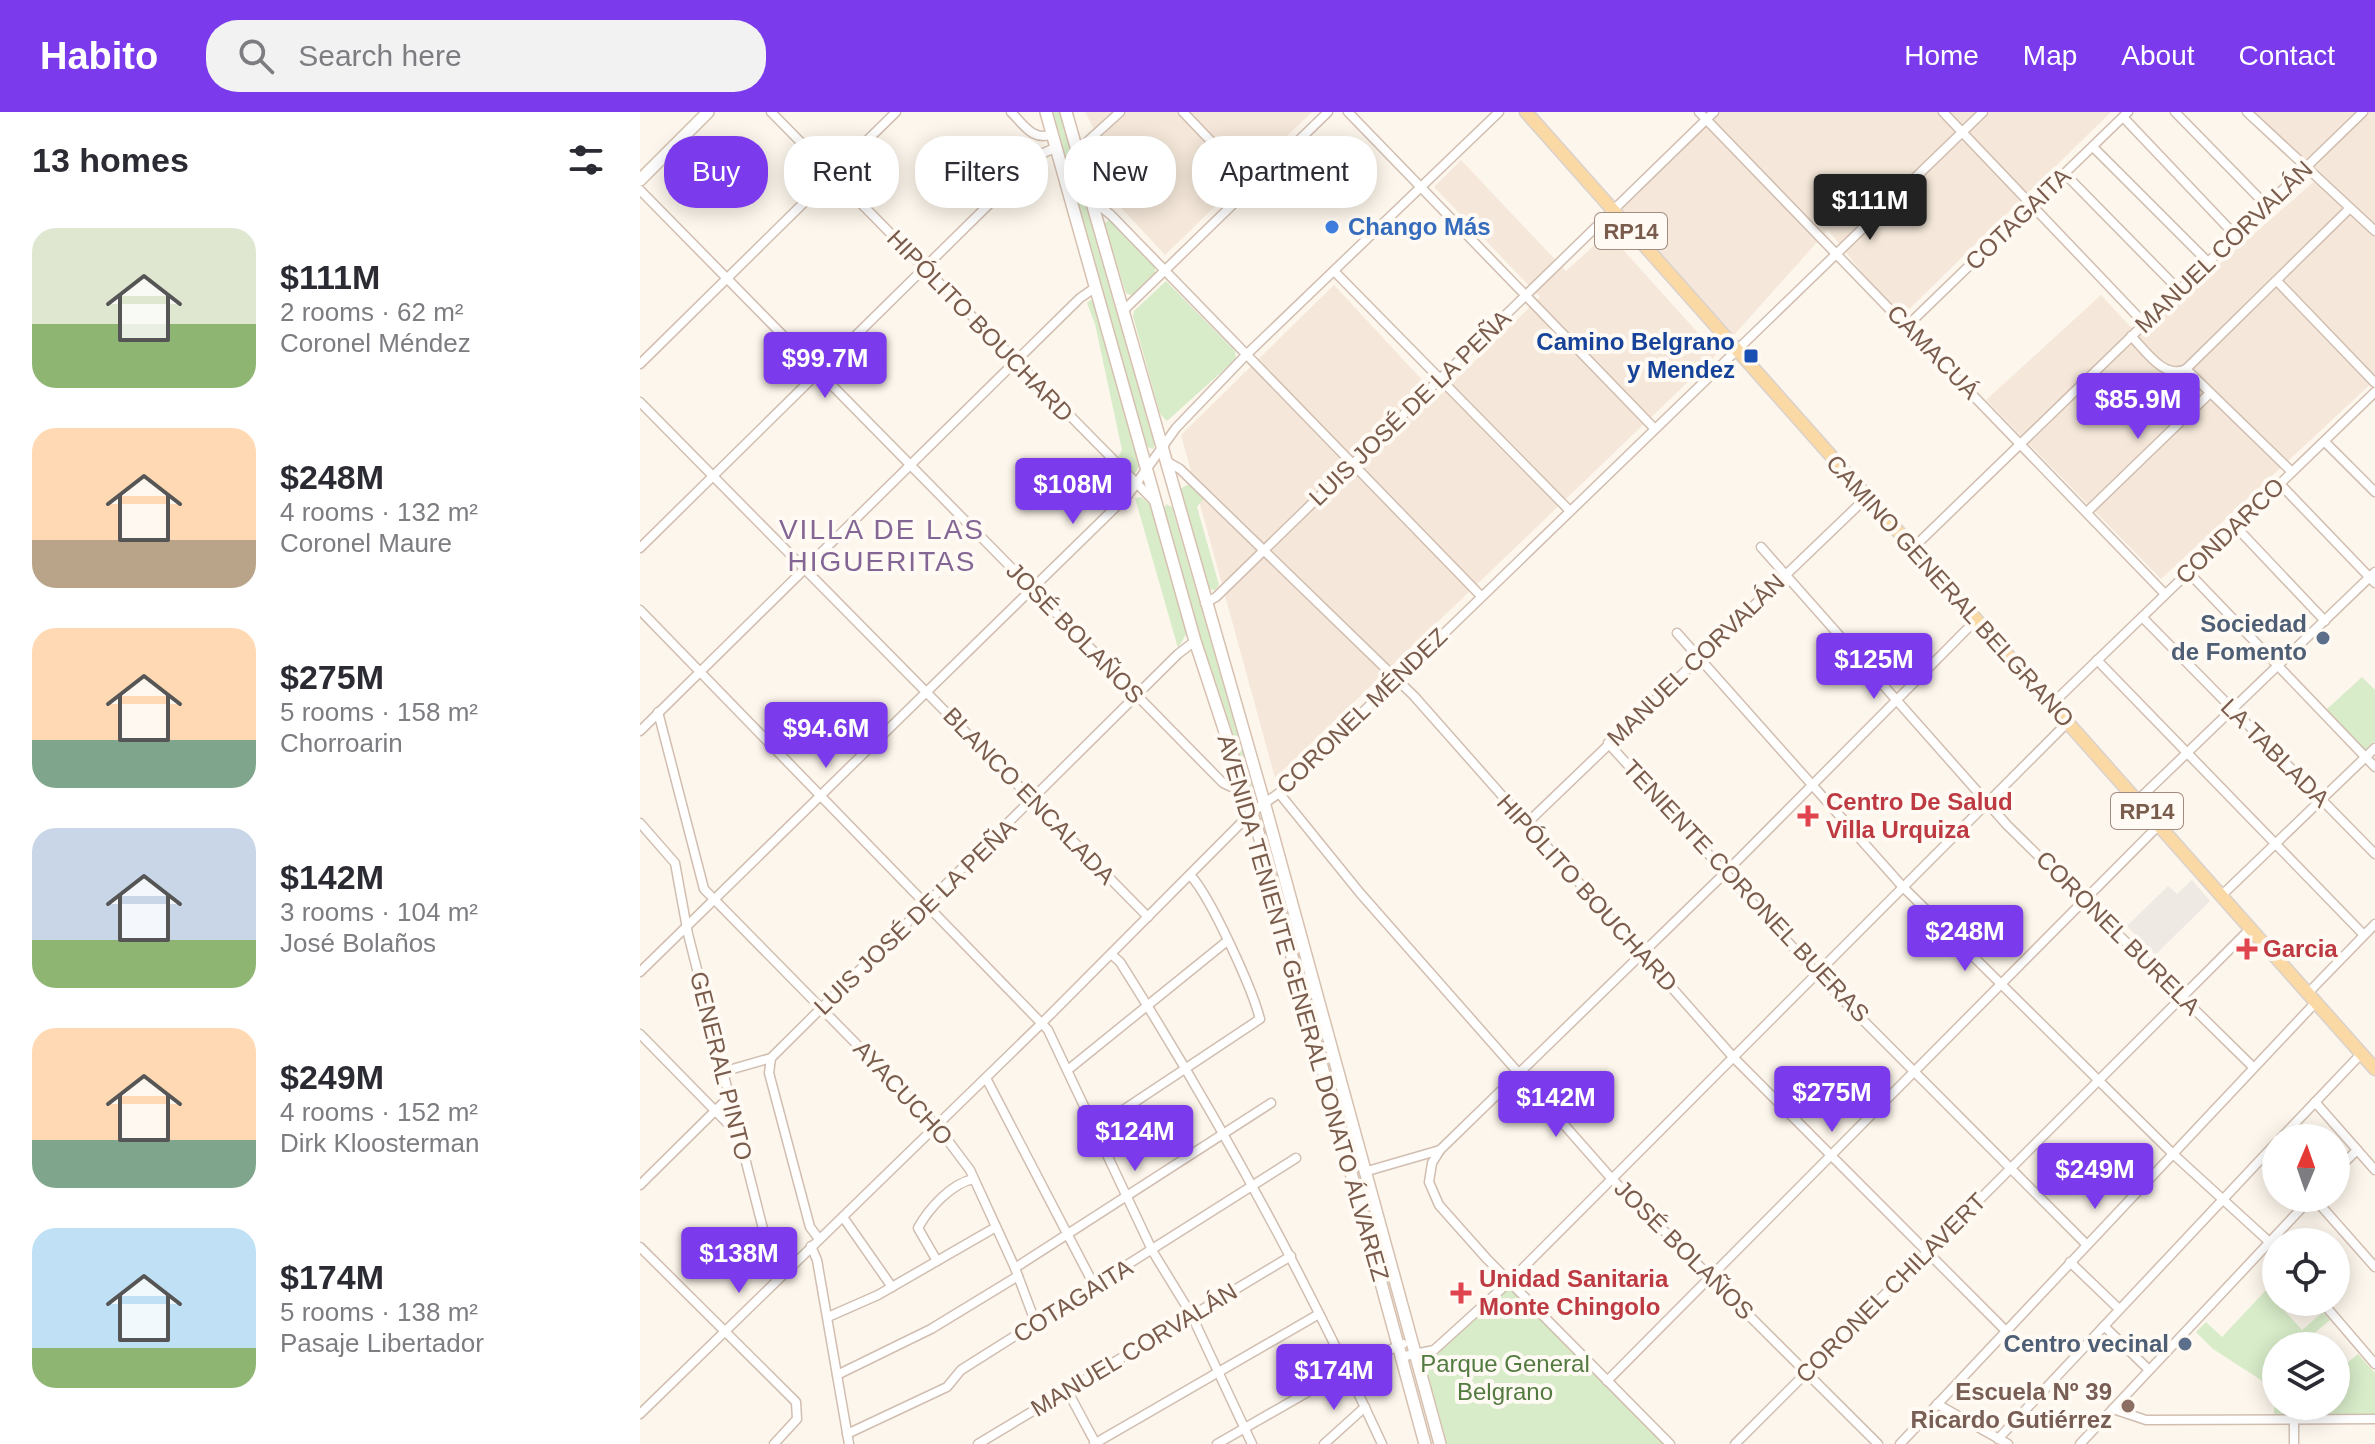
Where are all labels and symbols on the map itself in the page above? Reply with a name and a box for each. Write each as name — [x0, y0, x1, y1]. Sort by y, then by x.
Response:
street label: MANUEL CORVALÁN — [2130, 155, 2318, 338]
street label: COTAGAITA — [1960, 162, 2076, 275]
pin: $111M — [1814, 174, 1926, 242]
place label: Chango Más — [1348, 213, 1491, 240]
road number: RP14 — [1595, 213, 1667, 249]
marker: Chango Más — [1323, 218, 1341, 236]
street label: HIPÓLITO BOUCHARD — [882, 224, 1079, 427]
street label: CAMACUÁ — [1882, 299, 1985, 404]
street label: LUIS JOSÉ DE LA PEÑA — [1303, 304, 1516, 511]
place label: Camino Belgrano y Mendez — [1536, 328, 1735, 383]
pin: $99.7M — [760, 332, 890, 400]
marker: Camino Belgrano y Mendez — [1742, 347, 1760, 365]
pin: $85.9M — [2073, 373, 2203, 441]
street label: CAMINO GENERAL BELGRANO — [1821, 449, 2080, 732]
pin: $108M — [1017, 458, 1129, 526]
street label: CONDARCO — [2170, 472, 2289, 589]
district label: VILLA DE LAS HIGUERITAS — [779, 514, 985, 577]
street label: JOSÉ BOLAÑOS — [1001, 557, 1149, 709]
street label: MANUEL CORVALÁN — [1602, 568, 1790, 751]
place label: Sociedad de Fomento — [2171, 610, 2307, 665]
street label: CORONEL MÉNDEZ — [1271, 623, 1452, 799]
marker: Sociedad de Fomento — [2314, 629, 2332, 647]
pin: $125M — [1818, 633, 1930, 701]
street label: LA TABLADA — [2216, 693, 2335, 812]
pin: $94.6M — [761, 702, 891, 770]
street label: BLANCO ENCALADA — [938, 702, 1121, 889]
street label: AVENIDA TENIENTE GENERAL DONATO ÁLVAREZ — [1212, 732, 1395, 1284]
street label: TENIENTE CORONEL BUERAS — [1618, 754, 1875, 1027]
place label: Centro De Salud Villa Urquiza — [1826, 788, 2013, 843]
street label: HIPÓLITO BOUCHARD — [1492, 789, 1683, 997]
road number: RP14 — [2111, 793, 2183, 829]
marker: Centro De Salud Villa Urquiza — [1797, 805, 1819, 827]
street label: LUIS JOSÉ DE LA PEÑA — [808, 813, 1021, 1020]
street label: CORONEL BURELA — [2031, 845, 2206, 1020]
pin: $248M — [1909, 905, 2021, 973]
place label: Garcia — [2263, 935, 2338, 962]
marker: Garcia — [2238, 940, 2256, 958]
street label: GENERAL PINTO — [685, 969, 758, 1163]
street label: AYACUCHO — [848, 1035, 958, 1150]
pin: $275M — [1776, 1066, 1888, 1134]
pin: $142M — [1500, 1071, 1612, 1139]
pin: $124M — [1079, 1105, 1191, 1173]
north arrow — [2262, 1124, 2350, 1212]
pin: $249M — [2039, 1143, 2151, 1211]
street label: JOSÉ BOLAÑOS — [1609, 1175, 1759, 1325]
street label: CORONEL CHILAVERT — [1790, 1187, 1991, 1388]
pin: $138M — [683, 1227, 795, 1295]
street label: COTAGAITA — [1008, 1253, 1137, 1348]
place label: Unidad Sanitaria Monte Chingolo — [1479, 1265, 1669, 1320]
street label: MANUEL CORVALÁN — [1026, 1277, 1242, 1422]
marker: Unidad Sanitaria Monte Chingolo — [1450, 1282, 1472, 1304]
place label: Centro vecinal — [2004, 1330, 2169, 1357]
marker: Centro vecinal — [2176, 1335, 2194, 1353]
pin: $174M — [1278, 1344, 1390, 1412]
park label: Parque General Belgrano — [1420, 1350, 1590, 1405]
place label: Escuela Nº 39 Ricardo Gutiérrez — [1911, 1378, 2112, 1433]
marker: Escuela Nº 39 Ricardo Gutiérrez — [2119, 1397, 2137, 1415]

